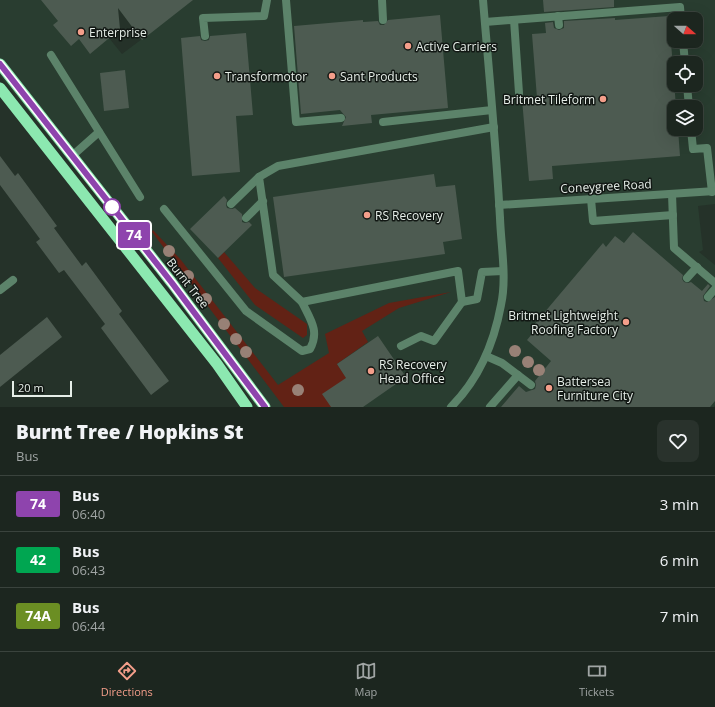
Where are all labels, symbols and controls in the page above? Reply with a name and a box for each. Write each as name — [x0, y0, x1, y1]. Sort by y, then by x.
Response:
north arrow — [667, 12, 703, 48]
map controls — [667, 12, 703, 136]
place label: Enterprise — [89, 24, 147, 41]
marker: Enterprise — [76, 27, 86, 37]
place label: Active Carriers — [416, 38, 497, 55]
marker: Active Carriers — [403, 41, 413, 51]
button: locate — [667, 56, 703, 92]
place label: Transformotor — [225, 68, 307, 85]
place label: Sant Products — [340, 68, 418, 85]
marker: Transformotor — [212, 71, 222, 81]
marker: Sant Products — [327, 71, 337, 81]
place label: Britmet Tileform — [503, 91, 595, 108]
marker: Britmet Tileform — [598, 94, 608, 104]
button: layers — [667, 100, 703, 136]
street label: Coneygree Road — [560, 175, 652, 197]
unlabelled marker — [103, 198, 121, 216]
place label: RS Recovery — [375, 207, 444, 224]
marker: RS Recovery — [362, 210, 372, 220]
line badge: 74 — [116, 222, 152, 248]
text: 74 — [126, 225, 142, 244]
street label: Burnt Tree — [163, 254, 213, 312]
place label: Britmet Lightweight Roofing Factory — [508, 307, 619, 338]
marker: Britmet Lightweight Roofing Factory — [621, 317, 631, 327]
place label: RS Recovery Head Office — [379, 356, 448, 387]
marker: RS Recovery Head Office — [366, 366, 376, 376]
place label: Battersea Furniture City — [557, 373, 634, 404]
scale bar — [12, 379, 72, 398]
text: 20 m — [18, 380, 44, 395]
marker: Battersea Furniture City — [544, 383, 554, 393]
text: Burnt Tree / Hopkins St — [16, 419, 244, 445]
button: heart — [657, 420, 699, 462]
text: Bus — [16, 447, 39, 465]
text: Bus — [72, 485, 99, 505]
text: 74 — [30, 494, 46, 513]
text: 3 min — [660, 494, 699, 514]
text: 06:40 — [72, 505, 105, 523]
text: Bus — [72, 541, 99, 561]
text: 42 — [30, 550, 46, 569]
text: 6 min — [660, 550, 699, 570]
text: 06:43 — [72, 561, 105, 579]
text: Bus — [72, 597, 99, 617]
text: 74A — [25, 606, 51, 625]
text: 7 min — [660, 606, 699, 626]
text: 06:44 — [72, 617, 105, 635]
tab: Directions — [101, 660, 153, 699]
tab: Map — [355, 660, 377, 699]
tab: Tickets — [579, 660, 614, 699]

